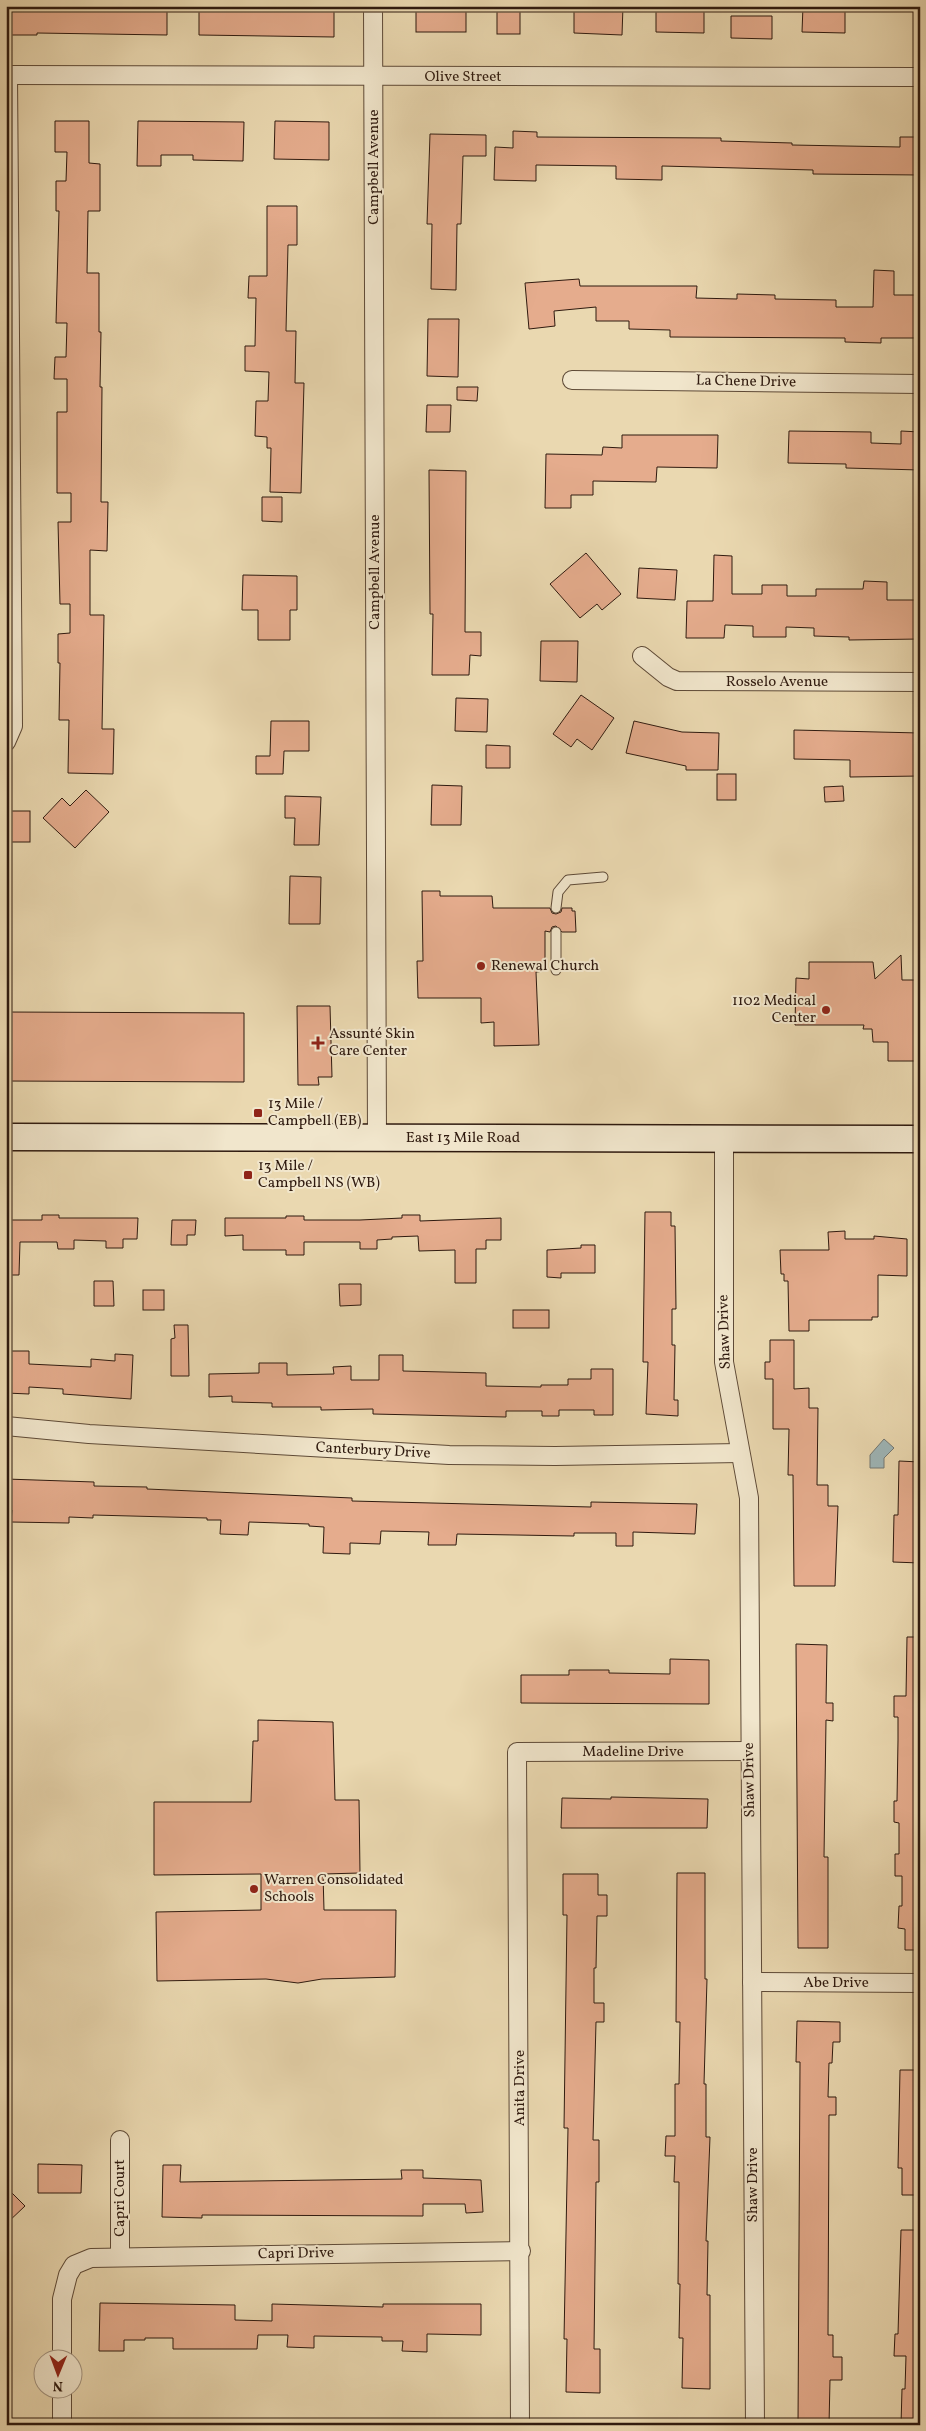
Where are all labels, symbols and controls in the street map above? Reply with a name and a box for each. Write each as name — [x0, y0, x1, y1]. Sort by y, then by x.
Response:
street label: Olive Street — [424, 67, 502, 88]
street label: Campbell Avenue — [364, 109, 385, 225]
street label: La Chene Drive — [696, 371, 796, 393]
street label: Campbell Avenue — [365, 514, 386, 630]
street label: Rosselo Avenue — [726, 672, 828, 693]
place label: Renewal Church — [491, 956, 599, 977]
marker: Renewal Church — [475, 960, 487, 972]
place label: 1102 Medical Center — [732, 991, 816, 1029]
marker: 1102 Medical Center — [820, 1004, 832, 1016]
place label: Assunté Skin Care Center — [329, 1024, 415, 1062]
marker: Assunté Skin Care Center — [311, 1036, 325, 1050]
place label: 13 Mile / Campbell (EB) — [268, 1094, 361, 1132]
marker: 13 Mile / Campbell (EB) — [252, 1107, 264, 1119]
street label: East 13 Mile Road — [406, 1128, 520, 1149]
place label: 13 Mile / Campbell NS (WB) — [258, 1156, 380, 1194]
marker: 13 Mile / Campbell NS (WB) — [242, 1169, 254, 1181]
street label: Shaw Drive — [713, 1294, 737, 1370]
street label: Canterbury Drive — [315, 1438, 431, 1464]
street label: Madeline Drive — [582, 1742, 684, 1763]
street label: Shaw Drive — [739, 1742, 761, 1818]
place label: Warren Consolidated Schools — [264, 1870, 403, 1908]
marker: Warren Consolidated Schools — [248, 1883, 260, 1895]
street label: Abe Drive — [803, 1973, 869, 1994]
street label: Anita Drive — [510, 2050, 531, 2126]
street label: Shaw Drive — [743, 2147, 764, 2223]
street label: Capri Court — [110, 2159, 131, 2237]
street label: Capri Drive — [258, 2243, 334, 2265]
north arrow — [32, 2348, 82, 2398]
text: N — [53, 2376, 63, 2395]

